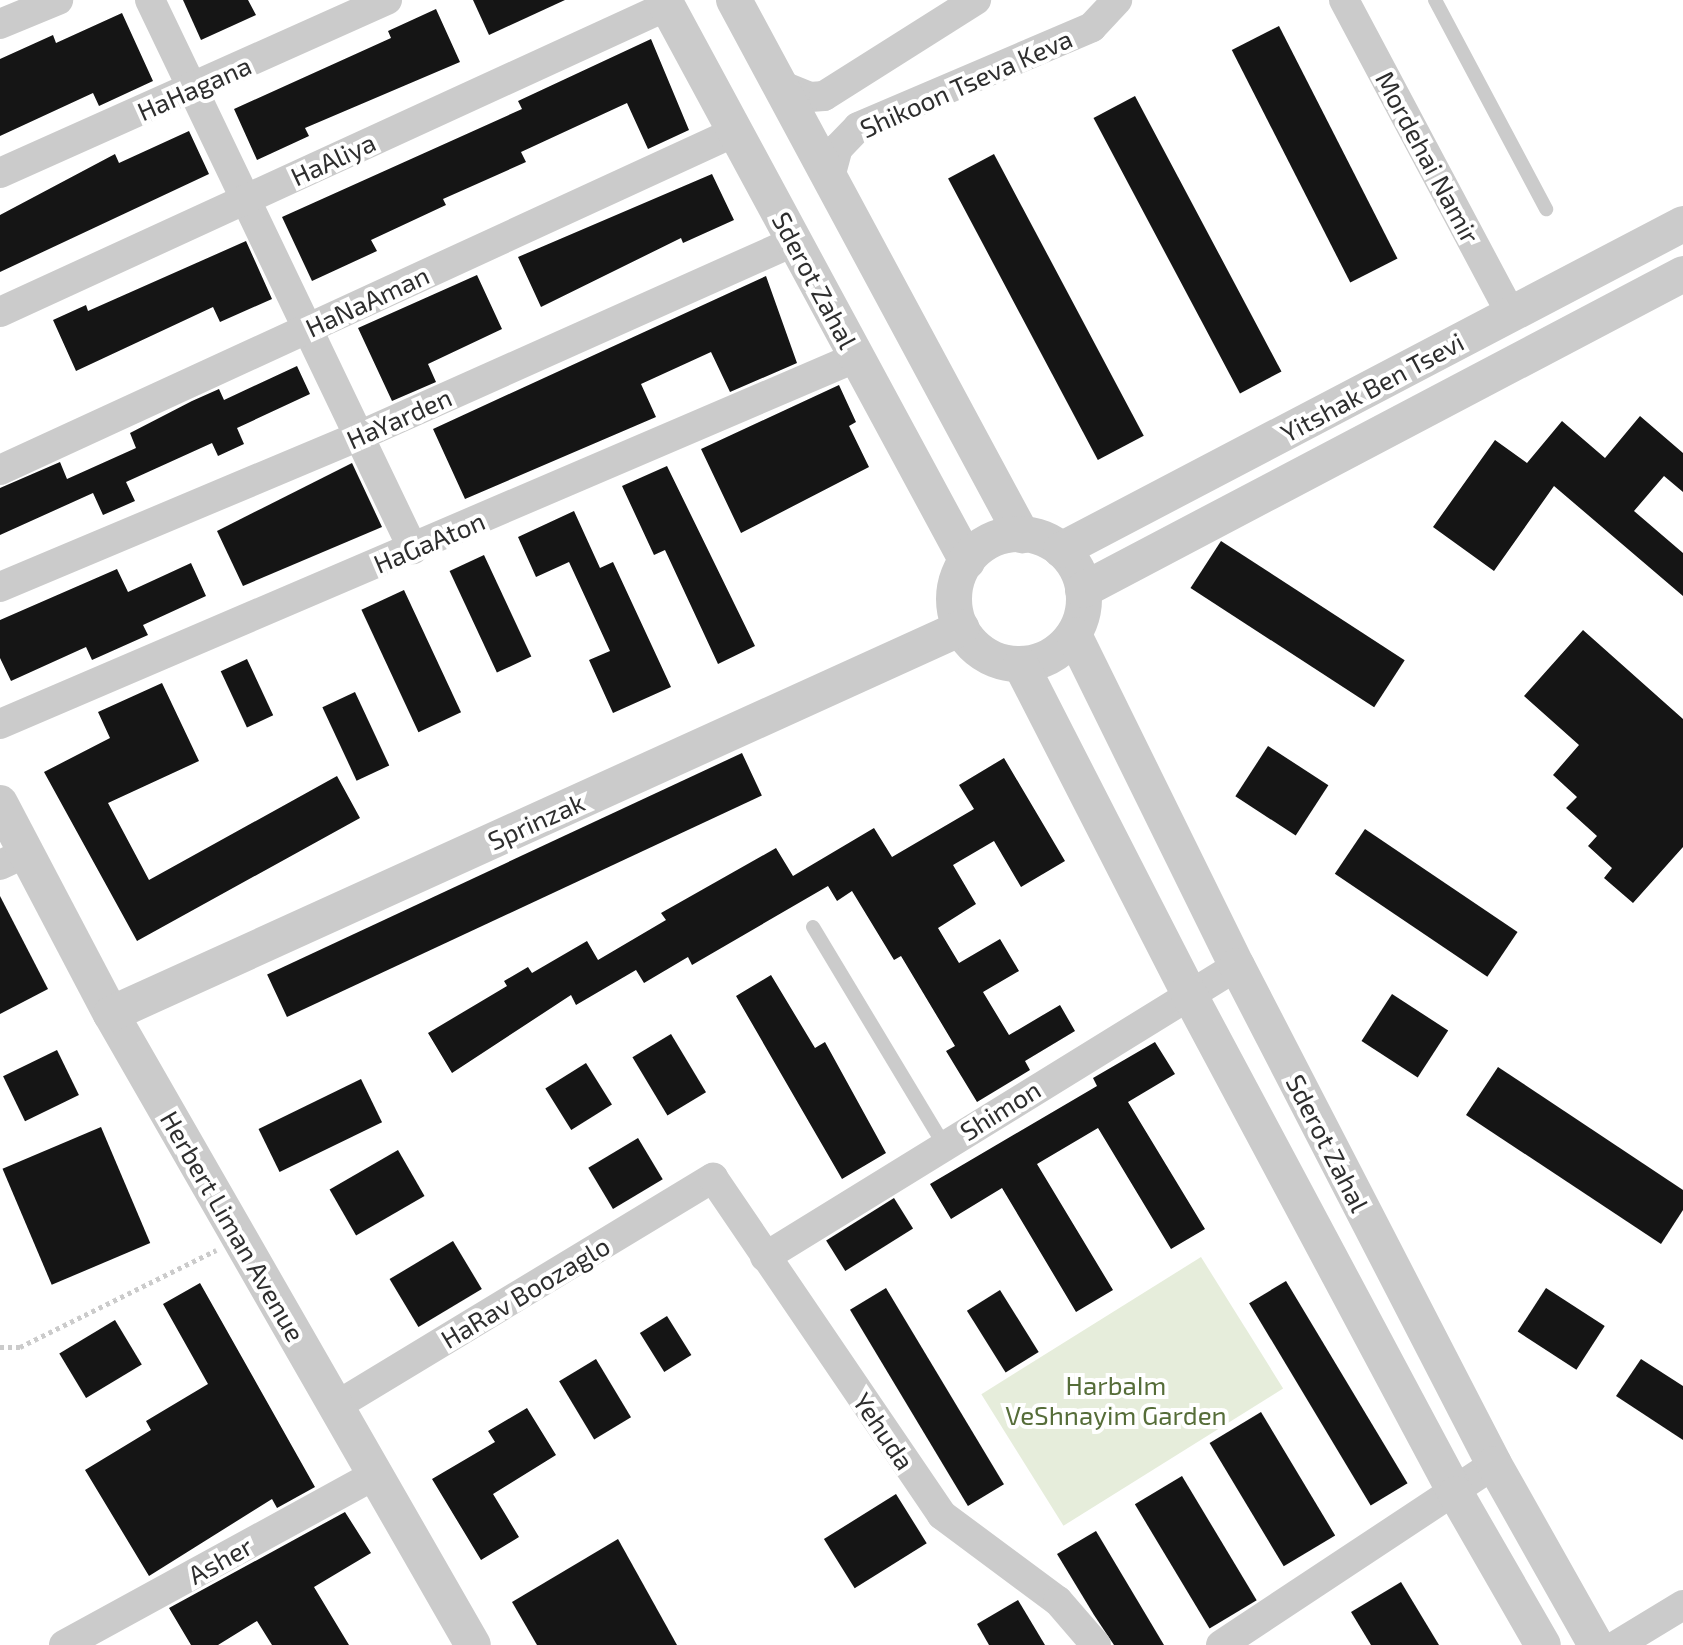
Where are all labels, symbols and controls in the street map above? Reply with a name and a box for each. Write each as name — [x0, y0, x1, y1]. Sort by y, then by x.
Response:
street label: Shikoon Tseva Keva — [855, 22, 1077, 144]
street label: HaHagana — [132, 49, 256, 127]
street label: Mordehai Namir — [1370, 66, 1486, 248]
street label: HaAliya — [286, 126, 380, 192]
street label: Sderot Zahal — [766, 206, 864, 354]
street label: HaNaAman — [300, 259, 434, 343]
street label: Yitshak Ben Tsevi — [1275, 325, 1469, 449]
street label: HaYarden — [342, 381, 456, 455]
street label: HaGaAton — [369, 505, 489, 579]
street label: Sprinzak — [483, 786, 589, 856]
street label: Sderot Zahal — [1280, 1069, 1376, 1217]
street label: Shimon — [954, 1073, 1046, 1147]
street label: Herbert Liman Avenue — [154, 1105, 312, 1347]
street label: HaRav Boozaglo — [435, 1229, 615, 1355]
park label: HarbaIm VeShnayim Garden — [1005, 1369, 1227, 1430]
street label: Yehuda — [847, 1387, 921, 1475]
street label: Asher — [182, 1530, 258, 1590]

